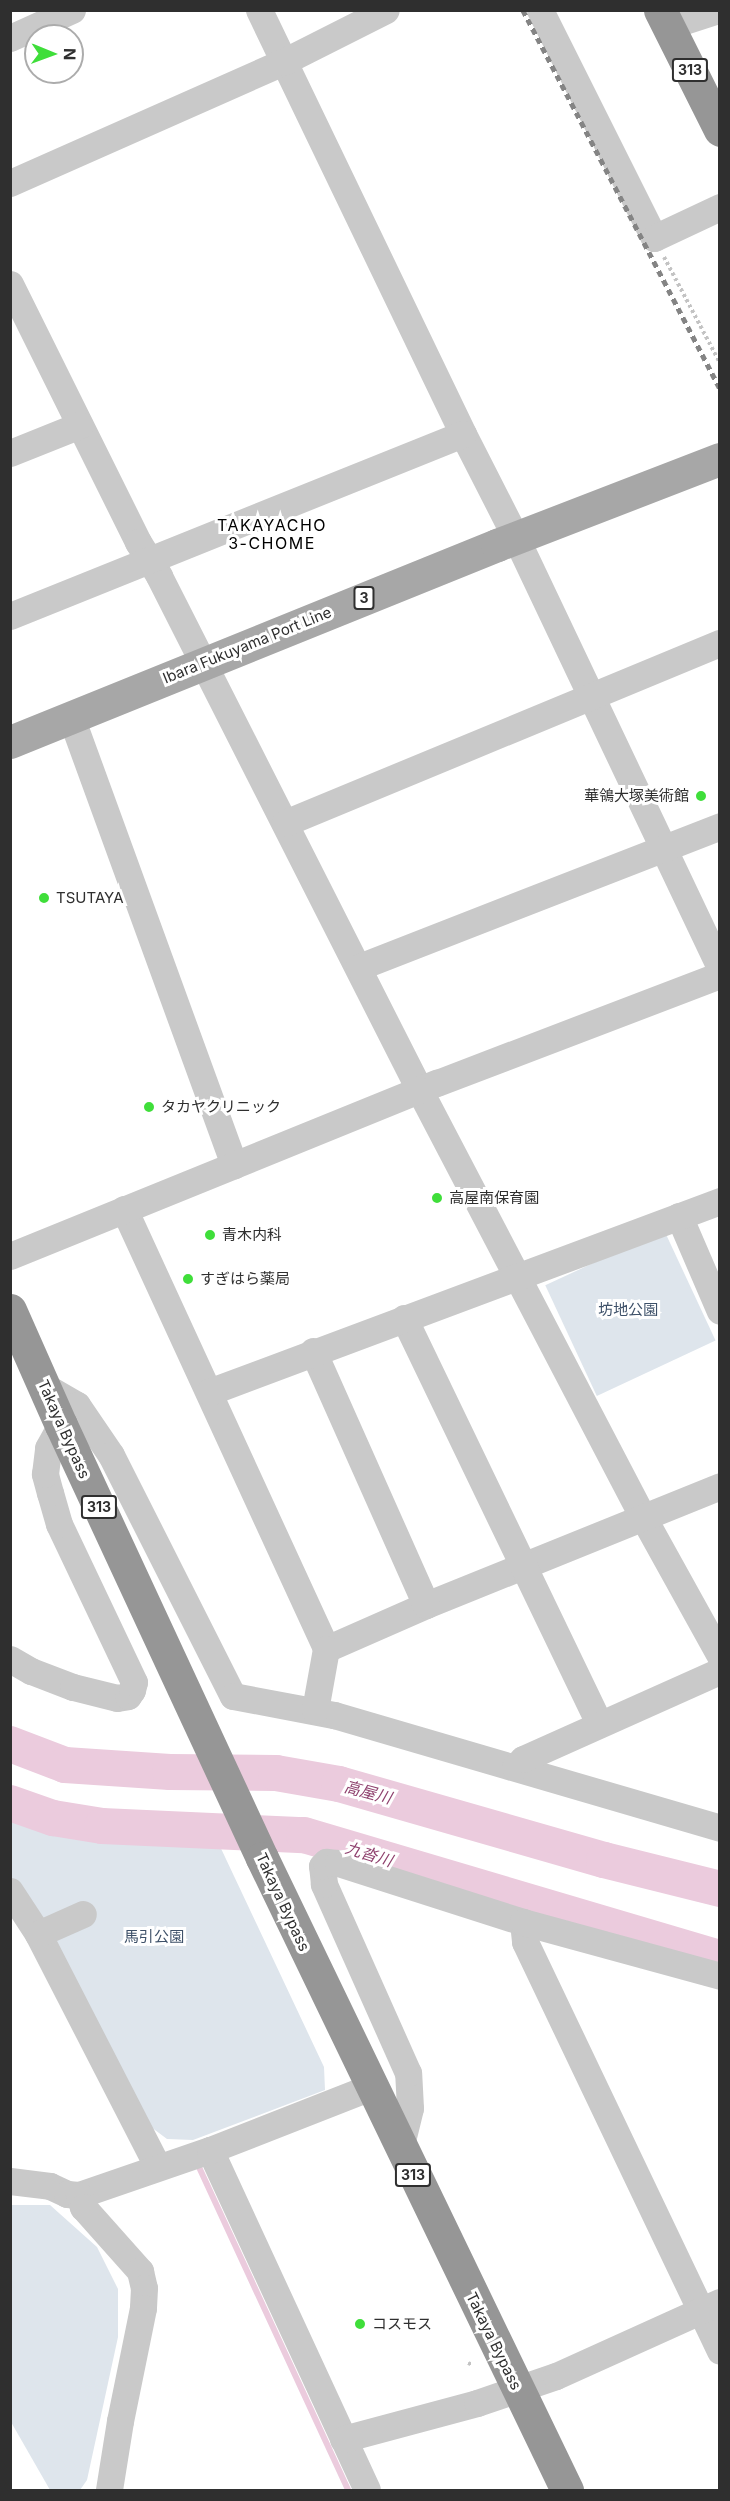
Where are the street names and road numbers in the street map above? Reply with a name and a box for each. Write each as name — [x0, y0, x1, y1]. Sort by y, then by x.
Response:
road number: 313 — [670, 59, 710, 81]
road number: 3 — [352, 587, 376, 609]
street label: Ibara Fukuyama Port Line — [160, 603, 334, 687]
street label: Takaya Bypass — [34, 1377, 94, 1481]
road number: 313 — [80, 1496, 118, 1518]
street label: Takaya Bypass — [252, 1850, 314, 1954]
road number: 313 — [394, 2164, 432, 2186]
street label: Takaya Bypass — [463, 2289, 525, 2393]

